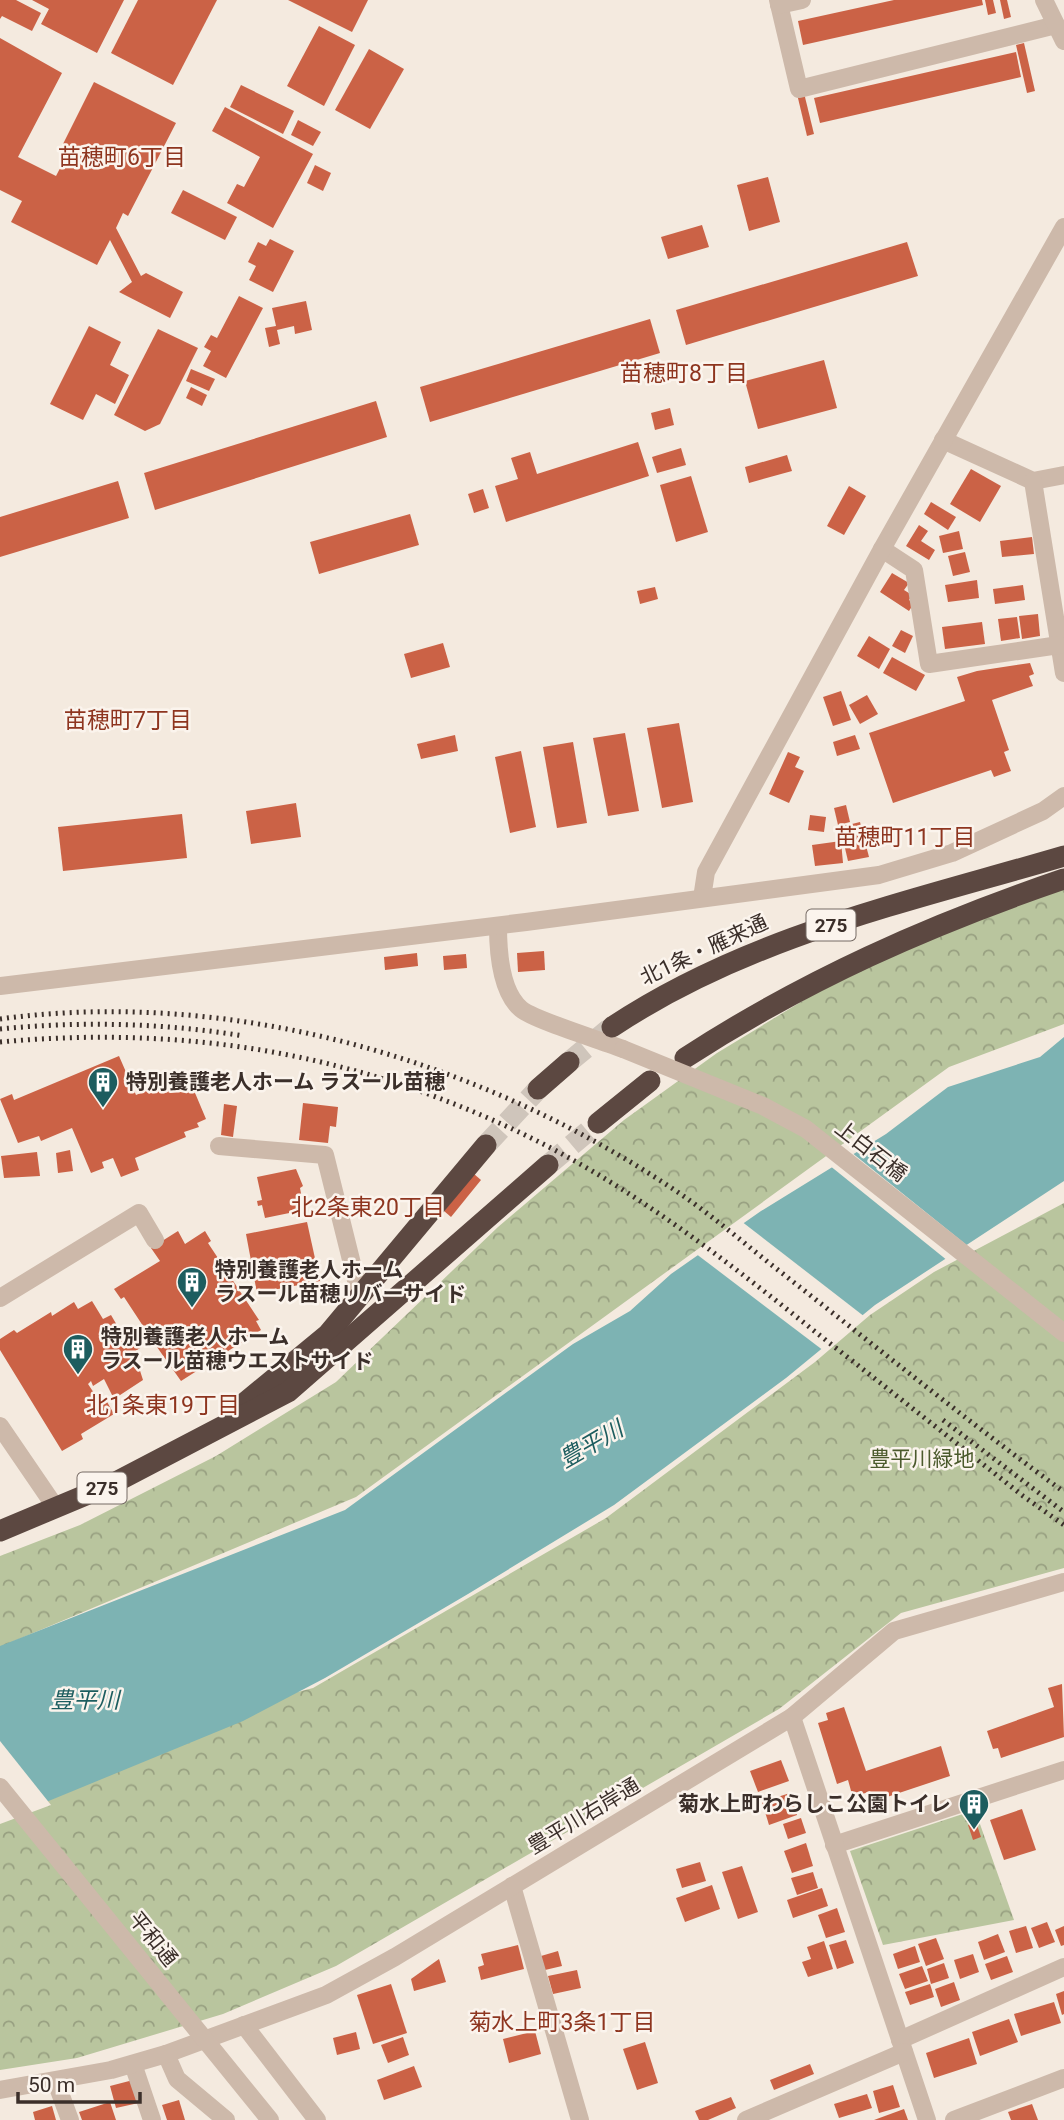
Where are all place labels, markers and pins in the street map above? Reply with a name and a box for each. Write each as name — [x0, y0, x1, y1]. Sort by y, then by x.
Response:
building icon: 特別養護老人ホーム ラスール苗穂 — [86, 1065, 120, 1109]
place label: 特別養護老人ホーム ラスール苗穂 — [126, 1070, 445, 1094]
place label: 特別養護老人ホーム ラスール苗穂リバーサイド — [215, 1258, 466, 1306]
building icon: 特別養護老人ホーム ラスール苗穂リバーサイド — [175, 1265, 209, 1309]
place label: 特別養護老人ホーム ラスール苗穂ウエストサイド — [101, 1325, 374, 1373]
building icon: 特別養護老人ホーム ラスール苗穂ウエストサイド — [61, 1332, 95, 1376]
building icon: 菊水上町わらしこ公園トイレ — [957, 1787, 991, 1831]
place label: 菊水上町わらしこ公園トイレ — [678, 1792, 951, 1816]

